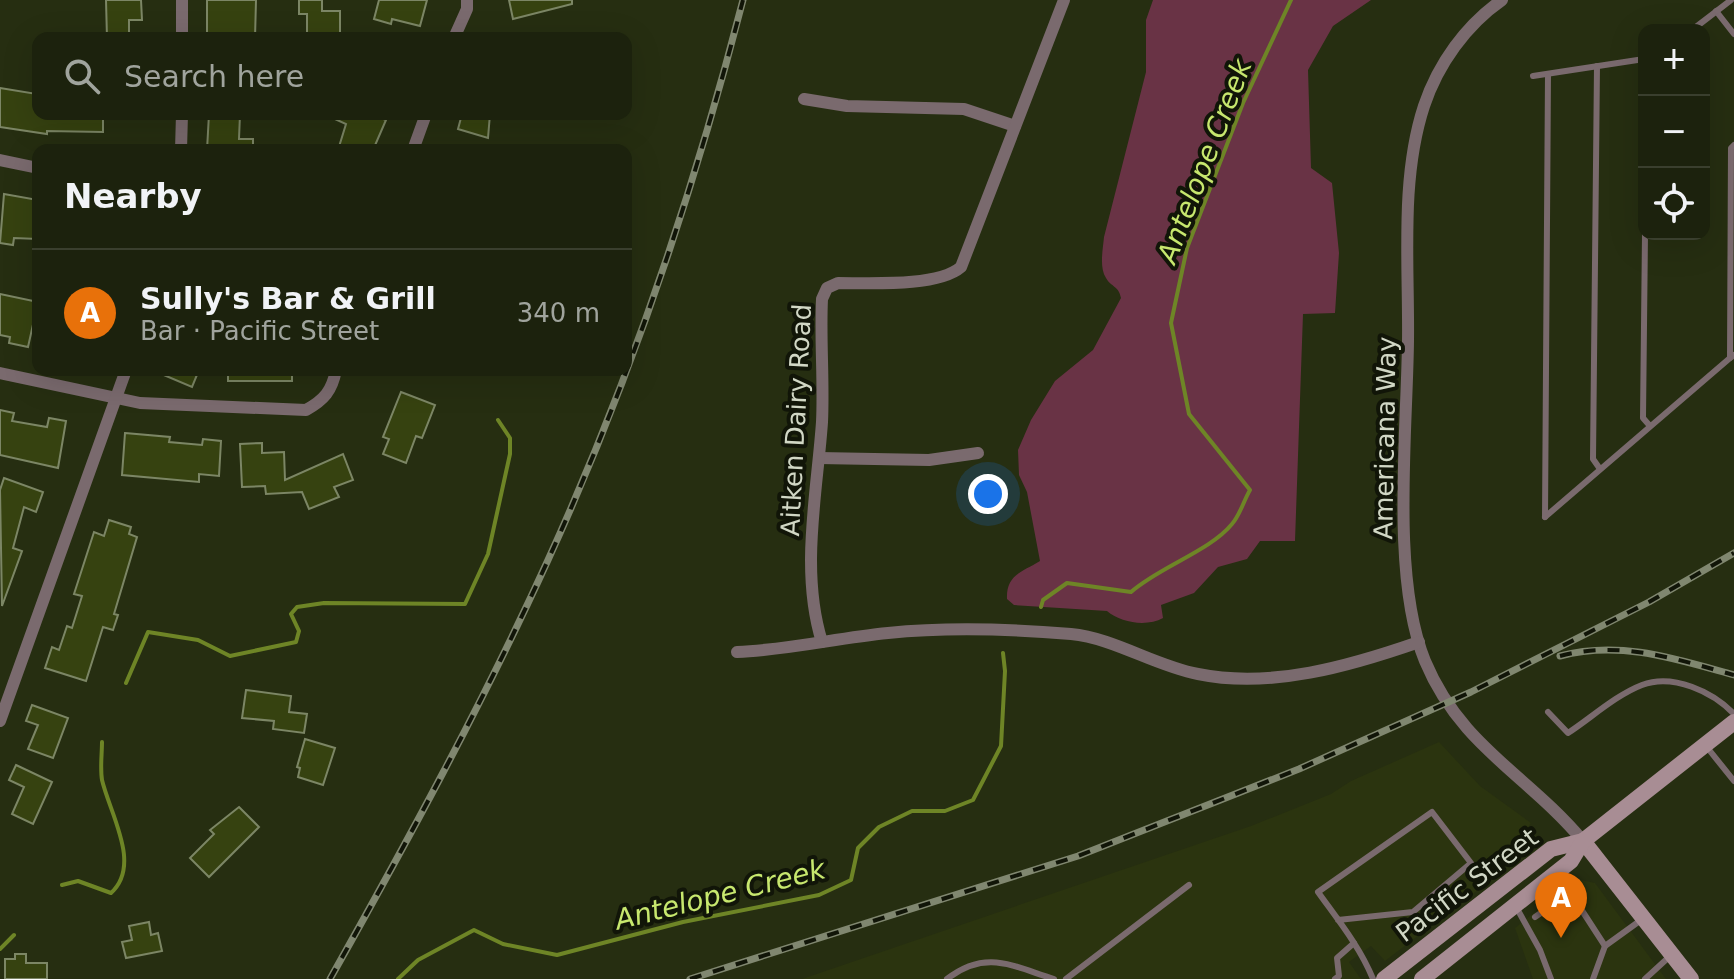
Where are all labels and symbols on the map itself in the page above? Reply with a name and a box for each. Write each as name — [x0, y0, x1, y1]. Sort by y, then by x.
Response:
water label: Antelope Creek — [1150, 53, 1259, 270]
street label: Aitken Dairy Road — [775, 303, 817, 537]
street label: Americana Way — [1368, 336, 1402, 540]
your location — [968, 474, 1008, 514]
street label: Pacific Street — [1390, 822, 1544, 948]
water label: Antelope Creek — [610, 852, 830, 937]
pin: A — [1535, 872, 1587, 938]

